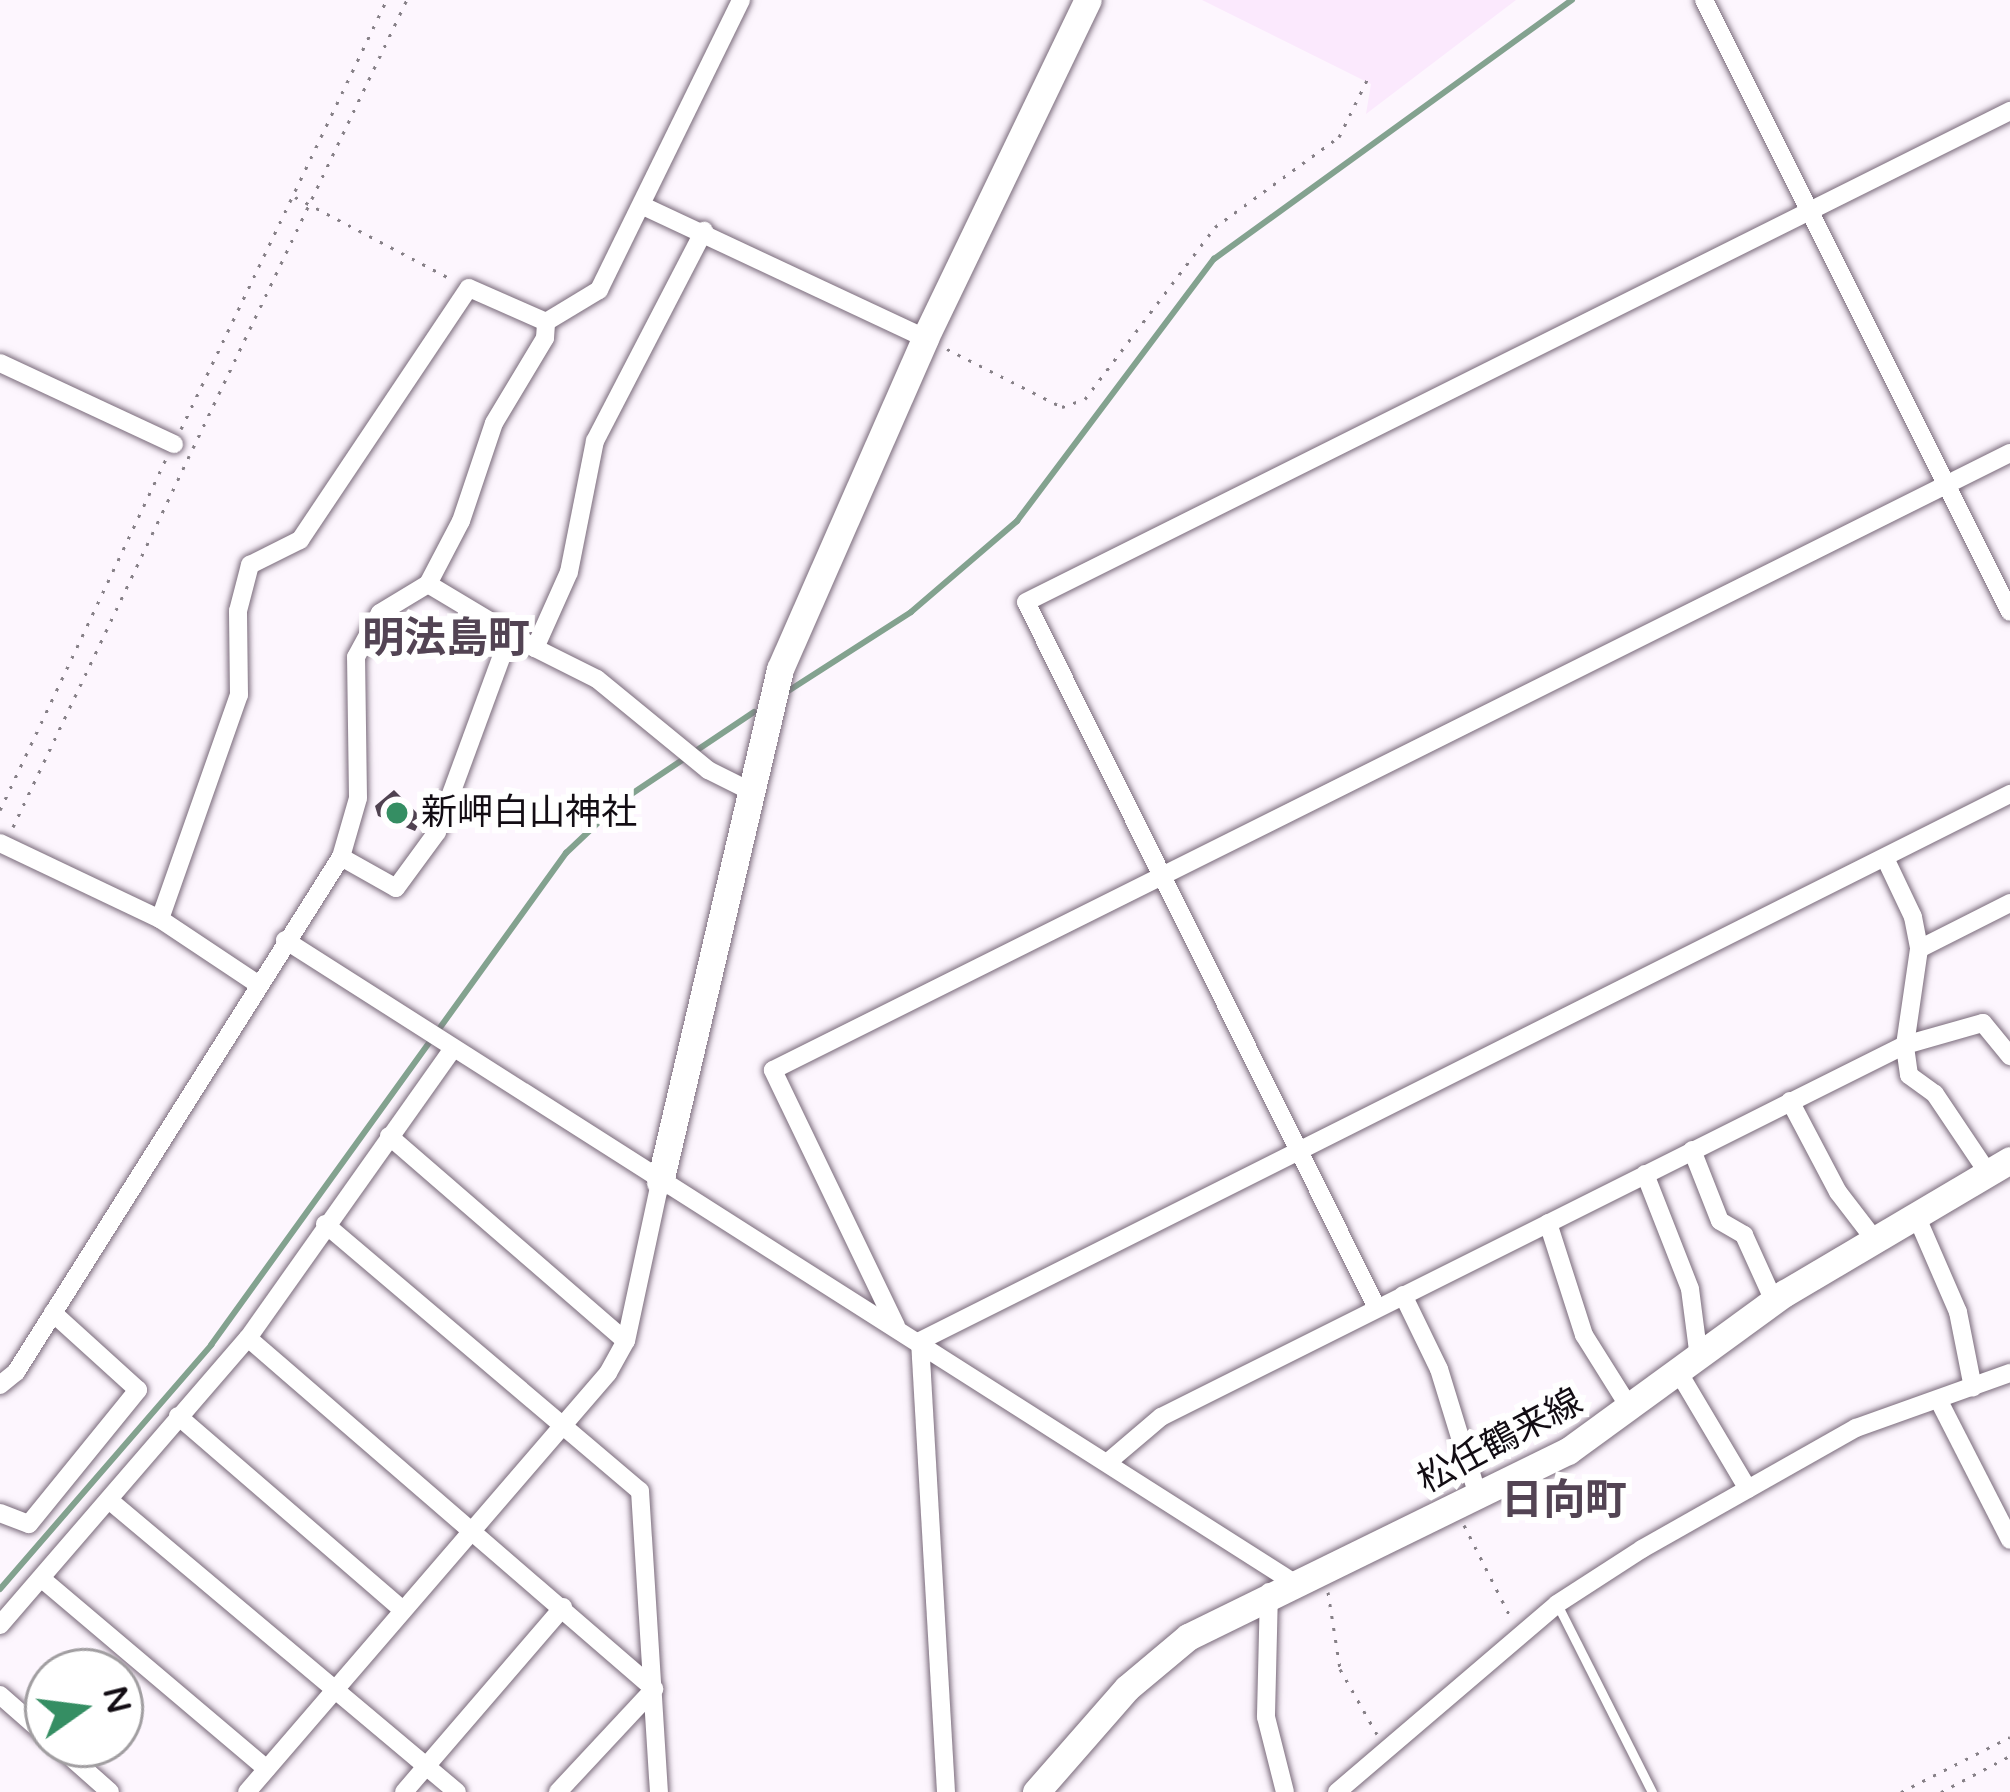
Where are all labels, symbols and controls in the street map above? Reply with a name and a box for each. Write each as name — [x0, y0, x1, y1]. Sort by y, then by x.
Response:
district label: 明法島町 — [362, 614, 530, 664]
place label: 新岬白山神社 — [421, 791, 637, 835]
marker: 新岬白山神社 — [384, 800, 410, 826]
street label: 松任鶴来線 — [1410, 1380, 1590, 1502]
district label: 日向町 — [1501, 1476, 1627, 1526]
north arrow — [24, 1648, 144, 1768]
text: N — [94, 1682, 139, 1717]

